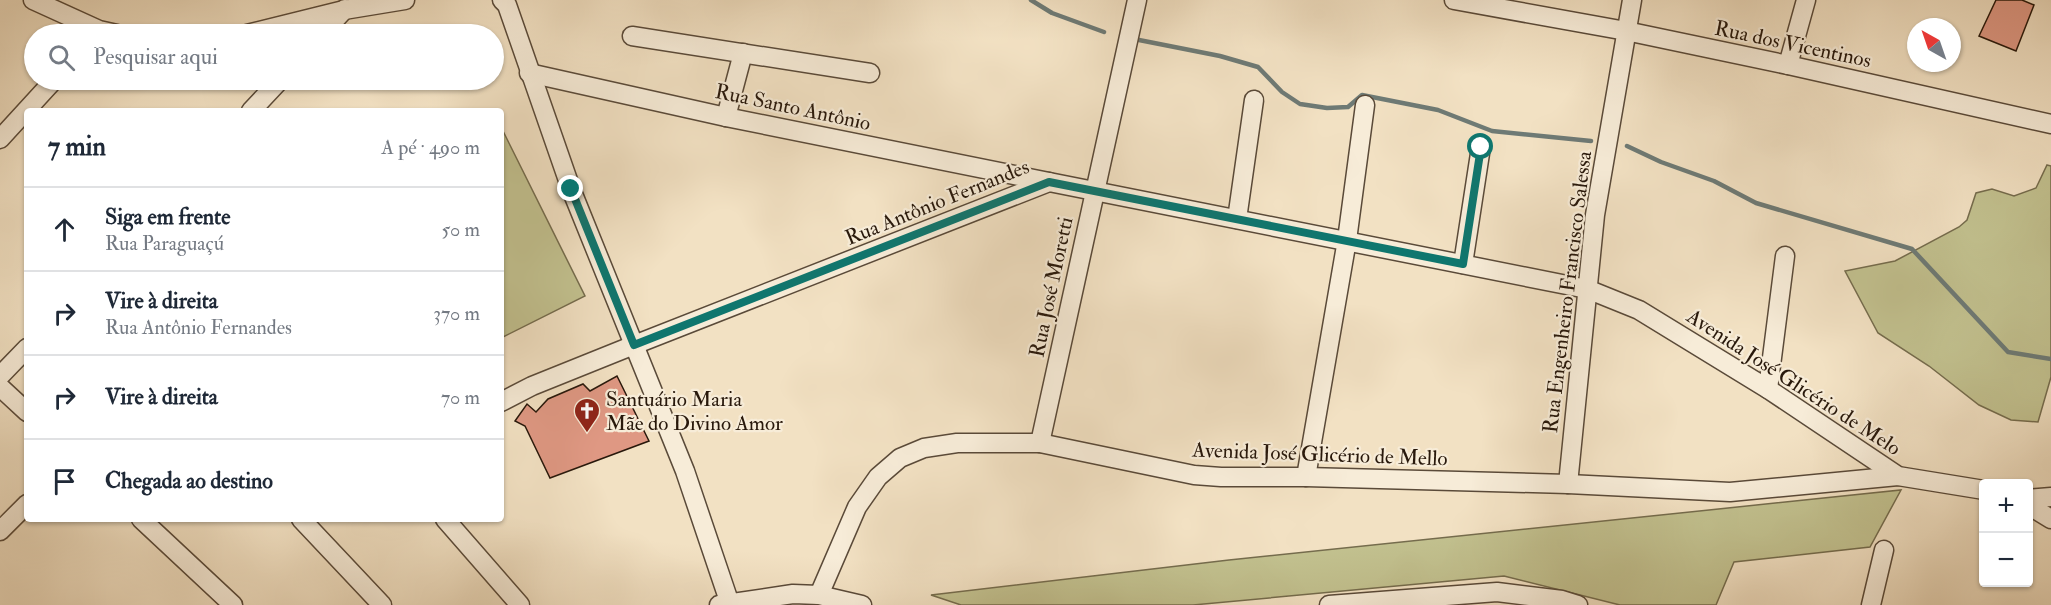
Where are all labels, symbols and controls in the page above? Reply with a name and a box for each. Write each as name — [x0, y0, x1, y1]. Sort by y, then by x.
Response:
street label: Rua dos Vicentinos — [1712, 15, 1874, 74]
north arrow — [1907, 18, 1961, 72]
search box — [24, 24, 504, 90]
icon: search — [45, 41, 78, 74]
text: Pesquisar aqui — [93, 43, 218, 71]
street label: Rua Santo Antônio — [713, 78, 873, 137]
text: 7 min — [48, 131, 106, 163]
route start — [1467, 133, 1493, 159]
text: A pé · 490 m — [381, 135, 480, 160]
street label: Rua Engenheiro Francisco Salessa — [1537, 149, 1598, 435]
street label: Rua Antônio Fernandes — [841, 153, 1033, 252]
route end — [557, 175, 583, 201]
text: Siga em frente — [105, 203, 230, 231]
icon: ahead — [48, 213, 81, 246]
street label: Rua José Moretti — [1023, 214, 1080, 360]
text: 50 m — [441, 217, 480, 242]
text: Rua Paraguaçú — [105, 231, 224, 256]
text: Vire à direita — [105, 287, 218, 315]
icon: right — [48, 297, 81, 330]
text: 370 m — [433, 301, 480, 326]
street label: Avenida José Glicério de Melo — [1681, 302, 1906, 462]
text: Rua Antônio Fernandes — [105, 315, 292, 340]
icon: right — [48, 381, 81, 414]
text: Vire à direita — [105, 383, 218, 411]
text: 70 m — [441, 385, 480, 410]
place label: Santuário Maria Mãe do Divino Amor — [606, 386, 783, 437]
church icon: Santuário Maria Mãe do Divino Amor — [572, 396, 602, 434]
street label: Avenida José Glicério de Mello — [1191, 437, 1448, 472]
icon: arrive — [48, 465, 81, 498]
text: Chegada ao destino — [105, 467, 273, 495]
map controls — [1979, 479, 2033, 587]
button: + — [1979, 479, 2033, 533]
button: − — [1979, 533, 2033, 587]

